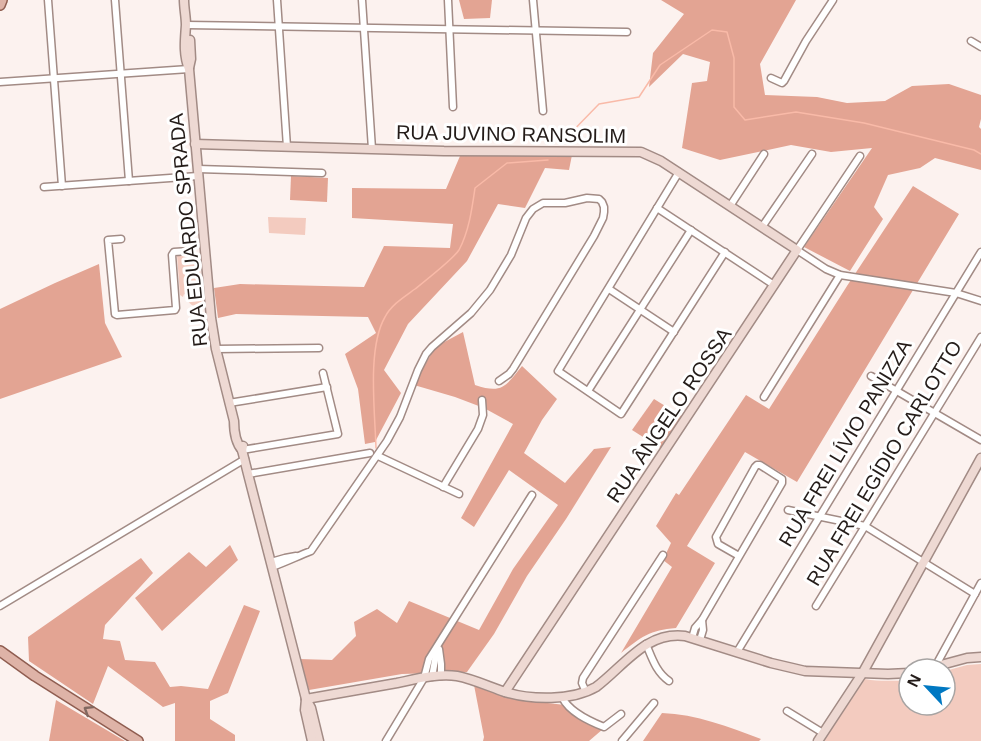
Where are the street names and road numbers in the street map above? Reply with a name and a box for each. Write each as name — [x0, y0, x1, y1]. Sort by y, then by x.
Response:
street label: RUA EDUARDO SPRADA — [165, 112, 211, 348]
street label: RUA JUVINO RANSOLIM — [396, 121, 626, 147]
street label: RUA ÂNGELO ROSSA — [602, 323, 736, 506]
street label: RUA FREI LÍVIO PANIZZA — [774, 335, 916, 550]
street label: RUA FREI EGÍDIO CARLOTTO — [802, 337, 966, 589]

